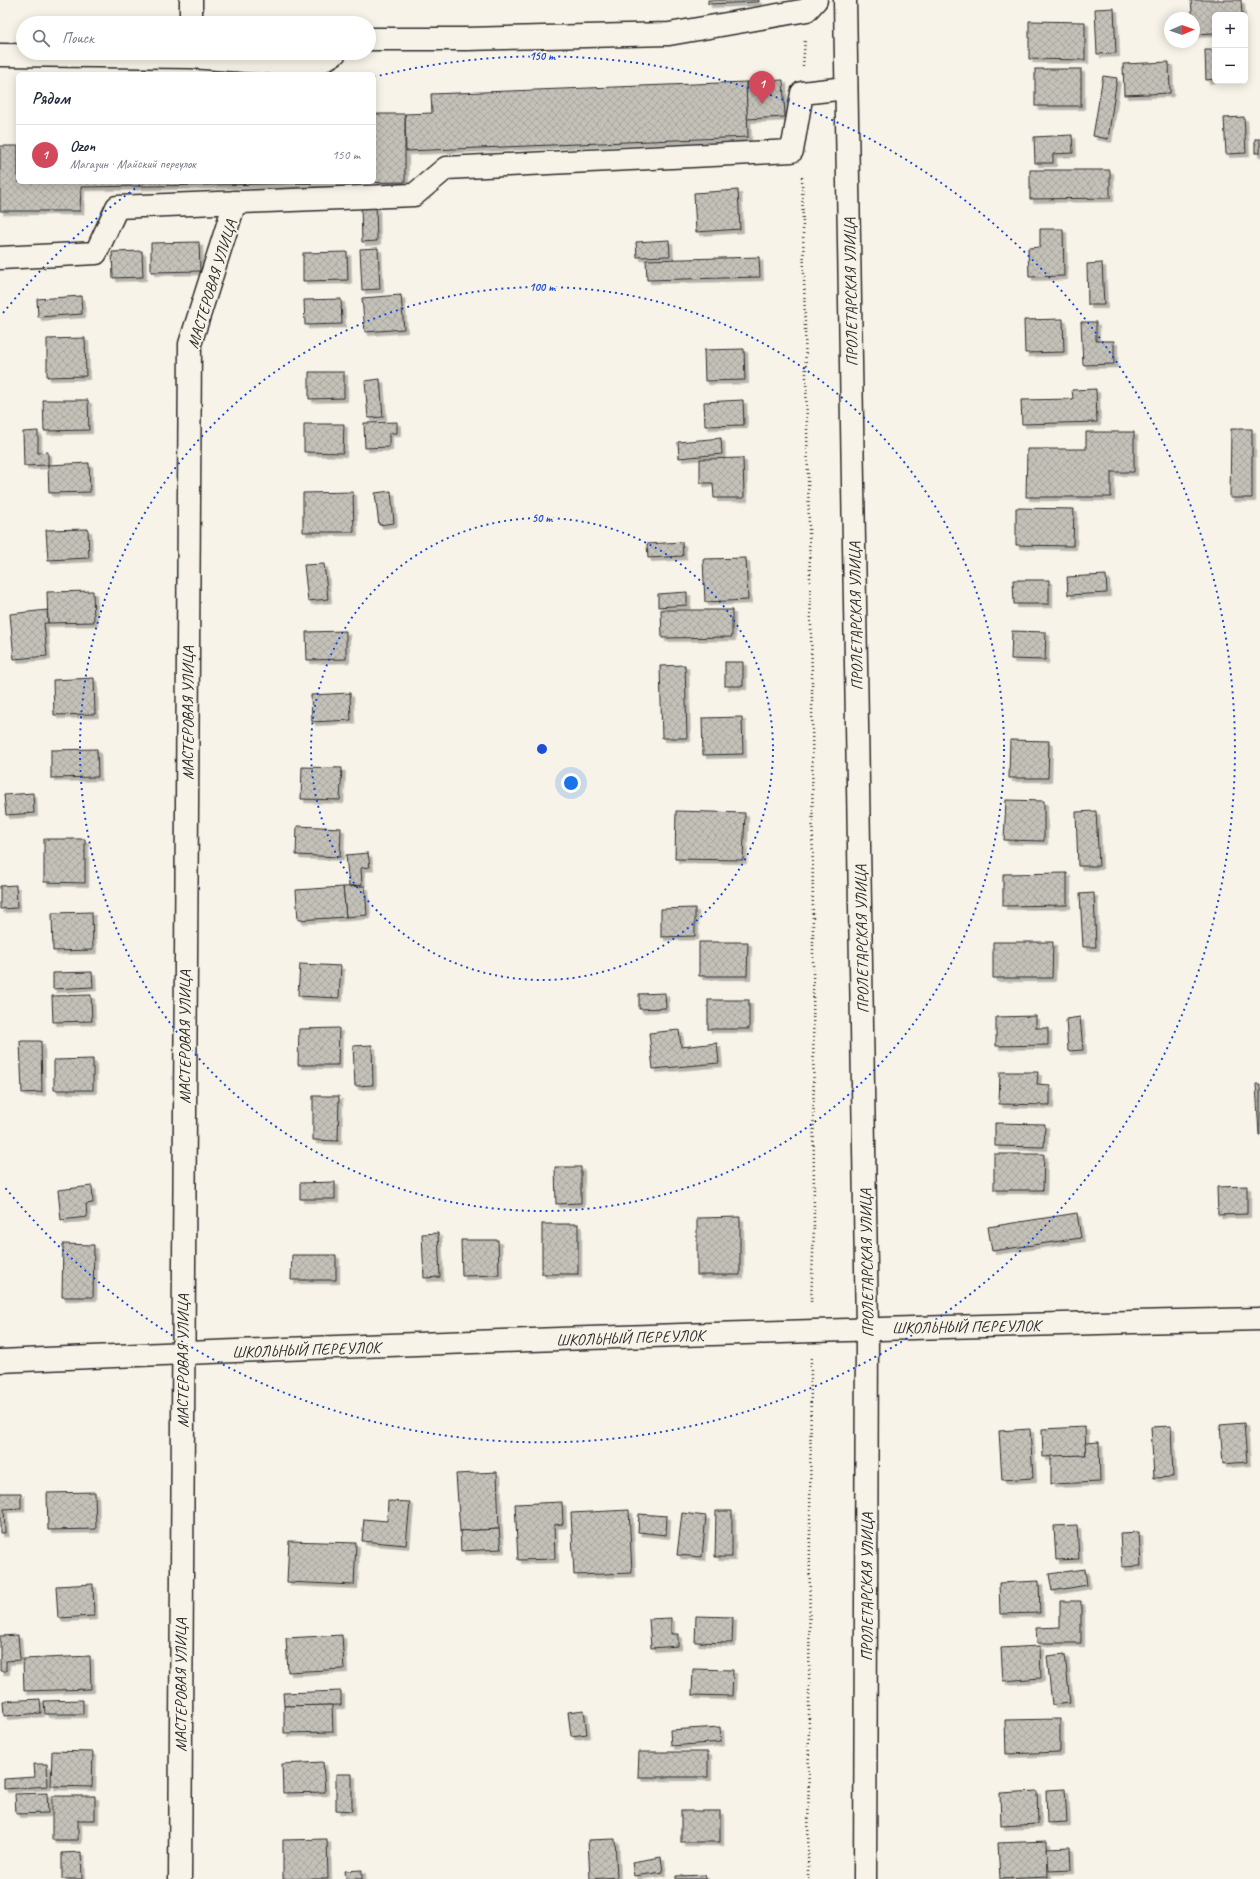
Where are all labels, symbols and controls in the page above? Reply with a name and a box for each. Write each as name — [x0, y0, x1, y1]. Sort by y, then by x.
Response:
north arrow — [1164, 12, 1200, 48]
map controls — [1212, 12, 1248, 84]
button: + — [1212, 12, 1248, 48]
search box — [16, 16, 376, 60]
icon: search — [30, 27, 52, 49]
text: Поиск — [62, 29, 94, 48]
text: 150 m — [529, 48, 556, 64]
button: − — [1212, 48, 1248, 84]
pin: 1 — [749, 71, 775, 104]
text: Рядом — [32, 88, 70, 109]
text: Ozon — [70, 137, 95, 156]
text: 1 — [42, 147, 48, 163]
text: 150 m — [332, 147, 360, 163]
text: Магазин · Майский переулок — [70, 156, 196, 172]
street label: МАСТЕРОВАЯ УЛИЦА — [183, 217, 241, 351]
street label: ПРОЛЕТАРСКАЯ УЛИЦА — [840, 217, 862, 366]
text: 100 m — [529, 279, 556, 295]
text: 50 m — [532, 510, 553, 526]
street label: ПРОЛЕТАРСКАЯ УЛИЦА — [845, 541, 867, 690]
street label: МАСТЕРОВАЯ УЛИЦА — [178, 645, 198, 780]
centre of rings — [535, 742, 549, 756]
your location — [561, 773, 581, 793]
street label: ПРОЛЕТАРСКАЯ УЛИЦА — [851, 864, 873, 1013]
street label: МАСТЕРОВАЯ УЛИЦА — [175, 969, 195, 1104]
street label: ПРОЛЕТАРСКАЯ УЛИЦА — [856, 1188, 878, 1337]
street label: МАСТЕРОВАЯ УЛИЦА — [173, 1293, 193, 1428]
street label: ШКОЛЬНЫЙ ПЕРЕУЛОК — [892, 1316, 1043, 1338]
street label: ШКОЛЬНЫЙ ПЕРЕУЛОК — [556, 1325, 707, 1351]
street label: ШКОЛЬНЫЙ ПЕРЕУЛОК — [232, 1337, 383, 1363]
street label: ПРОЛЕТАРСКАЯ УЛИЦА — [857, 1512, 877, 1661]
street label: МАСТЕРОВАЯ УЛИЦА — [171, 1617, 191, 1752]

